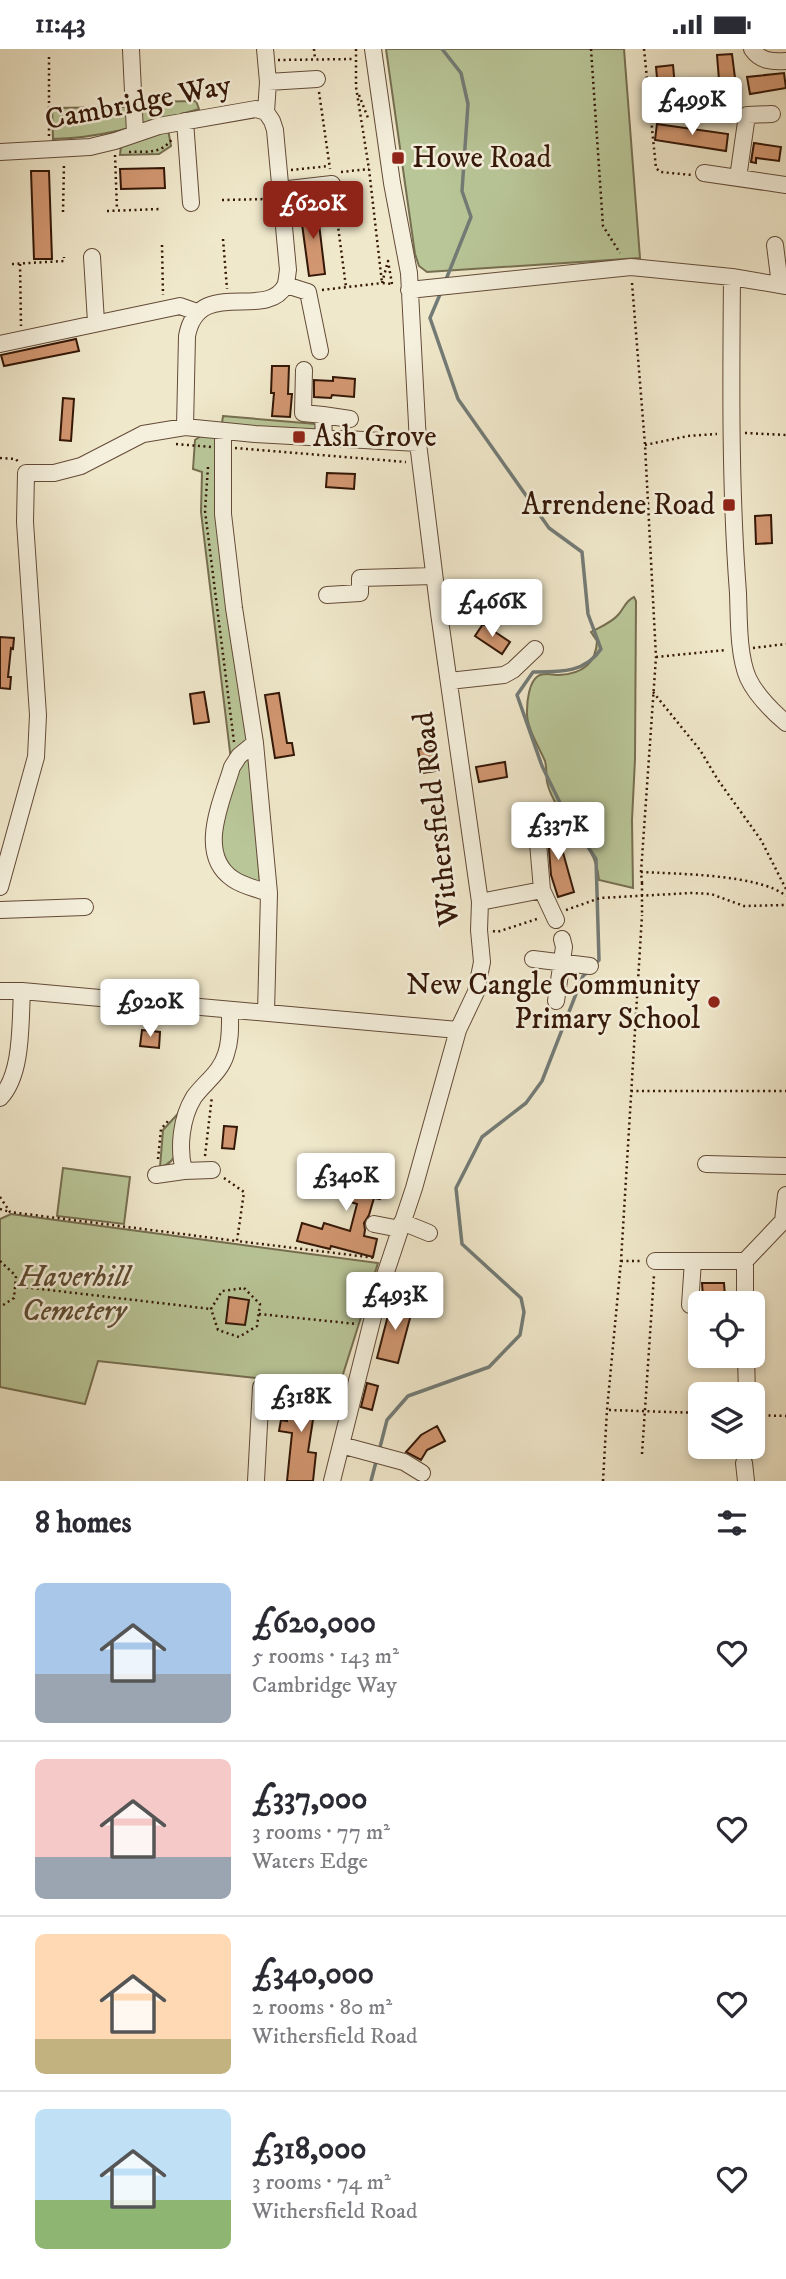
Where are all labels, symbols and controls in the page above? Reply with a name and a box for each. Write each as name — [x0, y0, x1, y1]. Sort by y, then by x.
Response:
text: 11:43 — [35, 8, 86, 41]
street label: Cambridge Way — [42, 67, 235, 139]
pin: £499K — [643, 77, 741, 137]
text: £499K — [658, 85, 726, 114]
place label: Howe Road — [412, 140, 551, 177]
marker: Howe Road — [390, 150, 406, 166]
pin: £620K — [264, 181, 362, 241]
text: £620K — [279, 189, 347, 218]
place label: Ash Grove — [313, 419, 437, 456]
marker: Ash Grove — [291, 429, 307, 445]
place label: Arrendene Road — [522, 487, 715, 524]
marker: Arrendene Road — [721, 497, 737, 513]
pin: £466K — [443, 579, 541, 639]
text: £466K — [457, 587, 527, 616]
street label: Withersfield Road — [405, 710, 469, 929]
pin: £337K — [509, 803, 607, 862]
text: £337K — [527, 810, 589, 839]
place label: New Cangle Community Primary School — [406, 967, 701, 1038]
pin: £920K — [101, 979, 199, 1039]
text: £920K — [116, 987, 184, 1016]
marker: New Cangle Community Primary School — [706, 994, 722, 1010]
pin: £340K — [297, 1153, 395, 1213]
text: £340K — [313, 1161, 379, 1190]
park label: Haverhill Cemetery — [17, 1259, 133, 1330]
pin: £493K — [346, 1273, 444, 1332]
text: £493K — [362, 1280, 428, 1309]
map controls — [688, 1291, 765, 1459]
button: locate — [688, 1291, 765, 1368]
pin: £318K — [252, 1375, 350, 1434]
text: £318K — [271, 1382, 331, 1411]
button: layers — [688, 1382, 765, 1459]
icon: filters — [713, 1504, 751, 1542]
text: 8 homes — [35, 1505, 132, 1542]
text: £620,000 — [252, 1605, 376, 1642]
icon: home — [91, 1611, 175, 1695]
icon: heart — [713, 1634, 751, 1672]
text: 5 rooms · 143 m² — [252, 1642, 399, 1671]
text: Cambridge Way — [252, 1671, 397, 1700]
text: £337,000 — [252, 1781, 367, 1818]
icon: home — [91, 1787, 175, 1871]
icon: heart — [713, 1810, 751, 1848]
text: 3 rooms · 77 m² — [252, 1818, 390, 1847]
text: Waters Edge — [252, 1847, 368, 1876]
text: £340,000 — [252, 1956, 374, 1993]
icon: home — [91, 1962, 175, 2046]
icon: heart — [713, 1985, 751, 2023]
text: 2 rooms · 80 m² — [252, 1993, 392, 2022]
text: Withersfield Road — [252, 2022, 417, 2051]
text: £318,000 — [252, 2131, 367, 2168]
icon: home — [91, 2137, 175, 2221]
icon: heart — [713, 2160, 751, 2198]
text: 3 rooms · 74 m² — [252, 2168, 391, 2197]
text: Withersfield Road — [252, 2197, 417, 2226]

